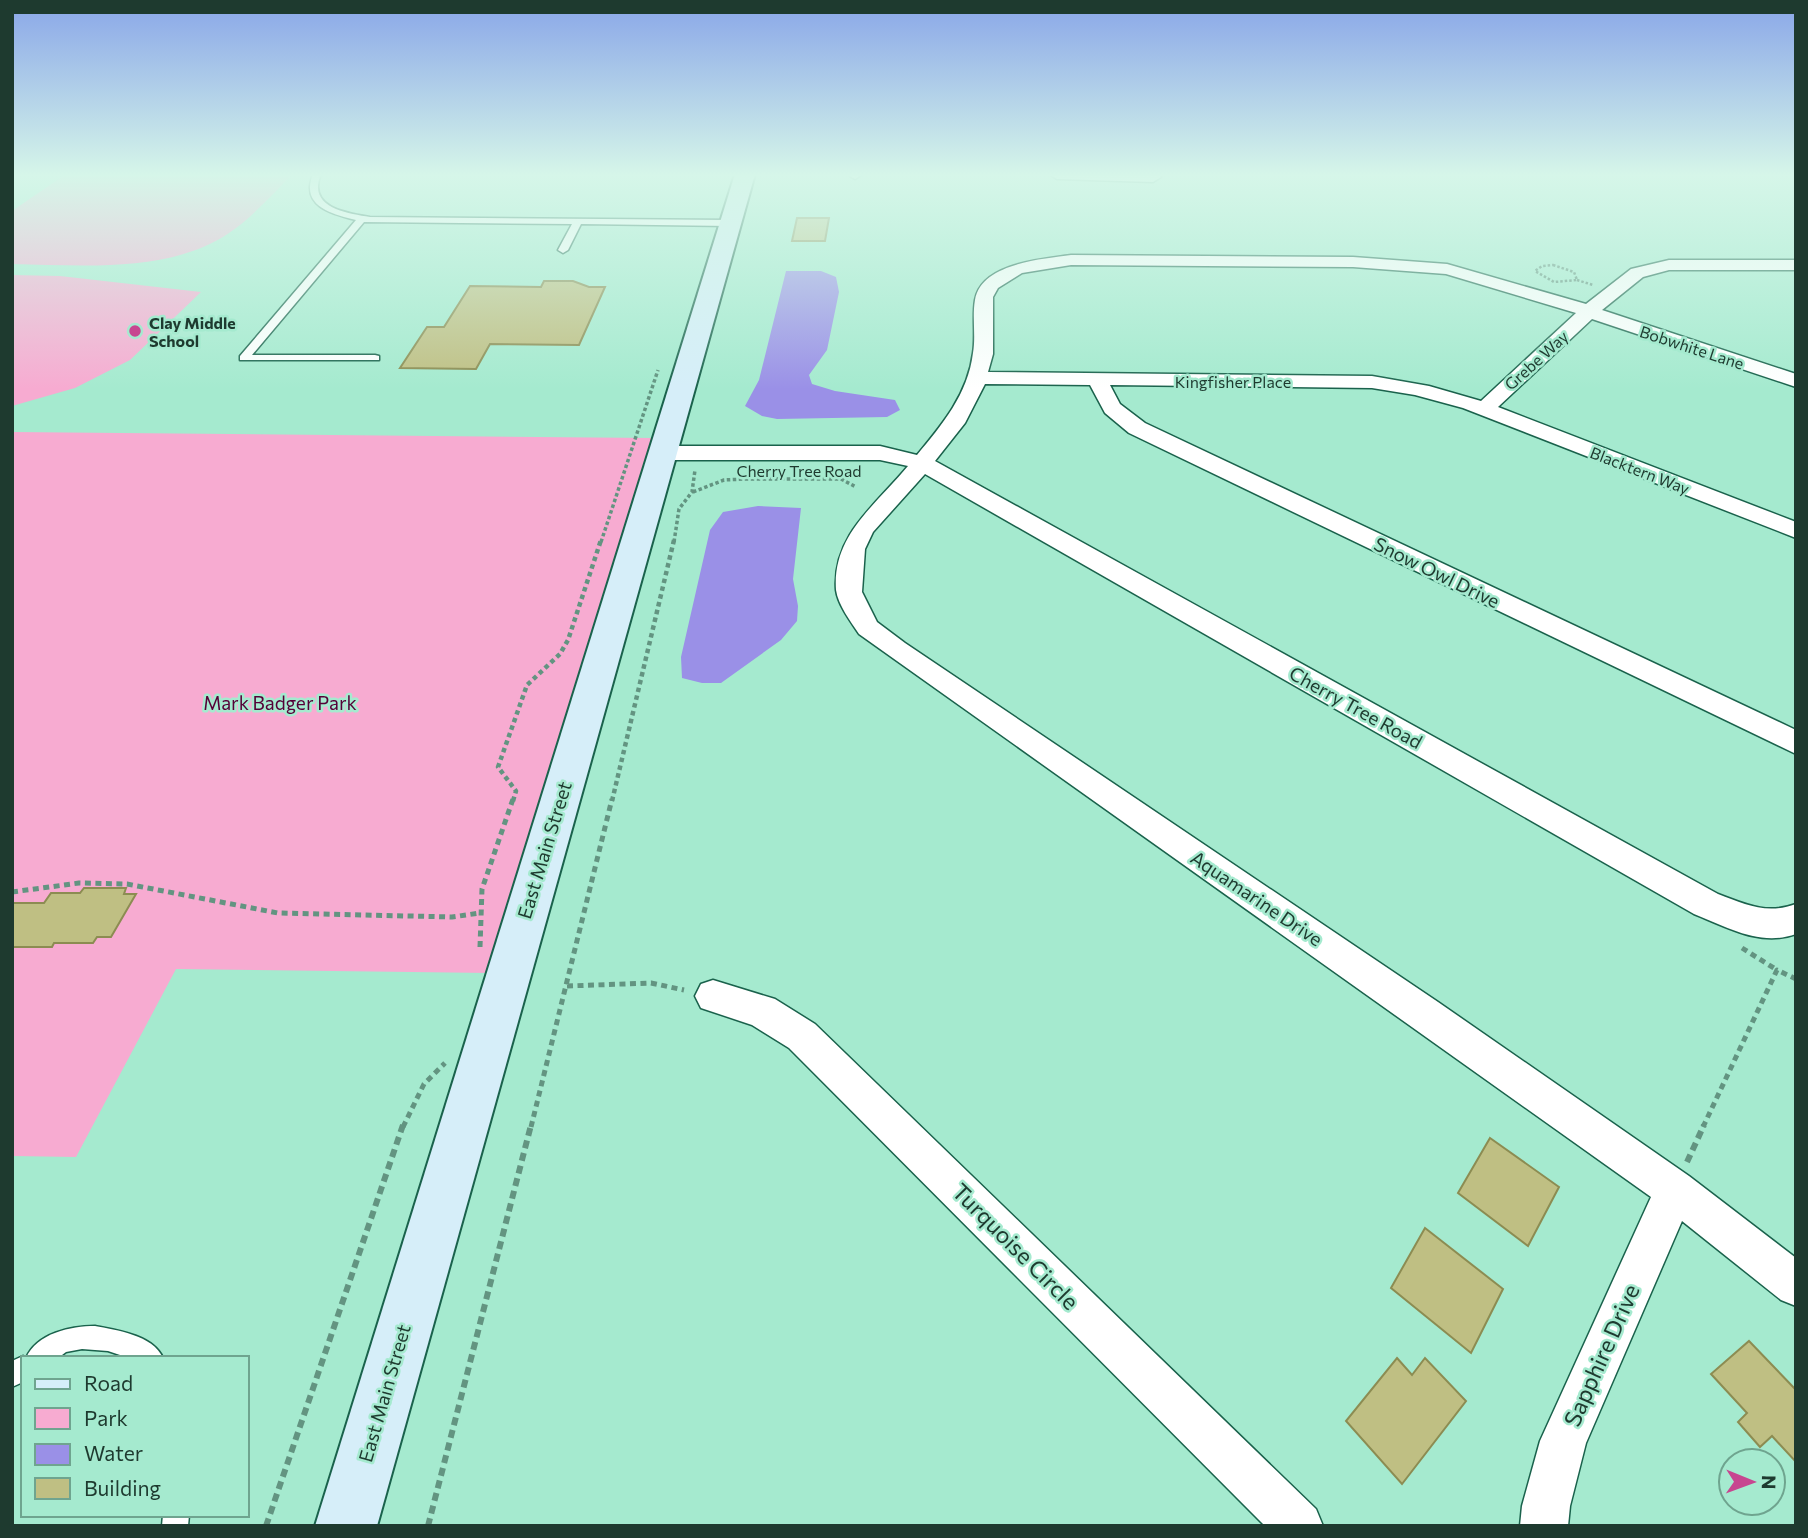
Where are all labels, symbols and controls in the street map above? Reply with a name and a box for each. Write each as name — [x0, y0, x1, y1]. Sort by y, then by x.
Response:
place label: Clay Middle School — [149, 313, 236, 350]
street label: Bobwhite Lane — [1638, 321, 1746, 373]
marker: Clay Middle School — [127, 323, 143, 339]
street label: Grebe Way — [1500, 326, 1572, 394]
street label: Kingfisher Place — [1175, 372, 1291, 391]
street label: Blacktern Way — [1588, 442, 1692, 498]
street label: Cherry Tree Road — [736, 461, 862, 480]
street label: Snow Owl Drive — [1370, 532, 1504, 612]
street label: Cherry Tree Road — [1285, 661, 1427, 753]
park label: Mark Badger Park — [203, 691, 357, 714]
street label: East Main Street — [512, 778, 576, 921]
street label: Aquamarine Drive — [1187, 845, 1327, 951]
street label: Turquoise Circle — [947, 1177, 1085, 1315]
street label: Sapphire Drive — [1557, 1280, 1645, 1430]
street label: East Main Street — [353, 1321, 415, 1465]
legend — [21, 1356, 248, 1517]
text: Road — [84, 1370, 133, 1395]
text: Park — [84, 1405, 128, 1430]
text: Water — [84, 1440, 143, 1465]
north arrow — [1717, 1447, 1787, 1517]
text: Building — [84, 1475, 161, 1500]
text: N — [1758, 1475, 1781, 1490]

